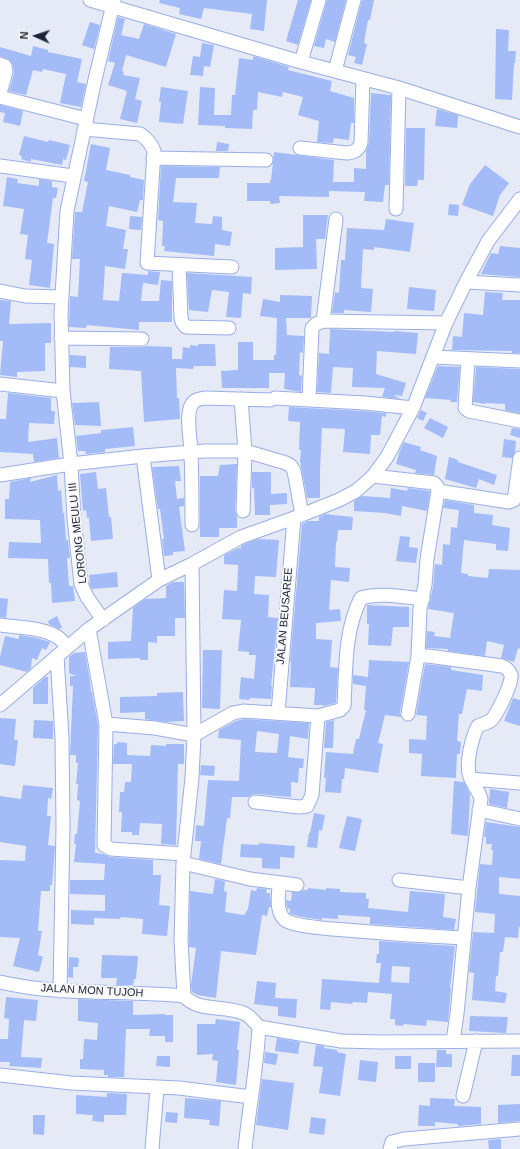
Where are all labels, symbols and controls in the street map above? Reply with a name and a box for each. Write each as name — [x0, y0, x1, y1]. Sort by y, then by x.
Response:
north arrow — [16, 16, 56, 56]
text: N — [18, 31, 30, 40]
street label: LORONG MEULU III — [66, 482, 90, 584]
street label: JALAN BEUSAREE — [274, 567, 296, 665]
street label: JALAN MON TUJOH — [40, 982, 144, 1000]

